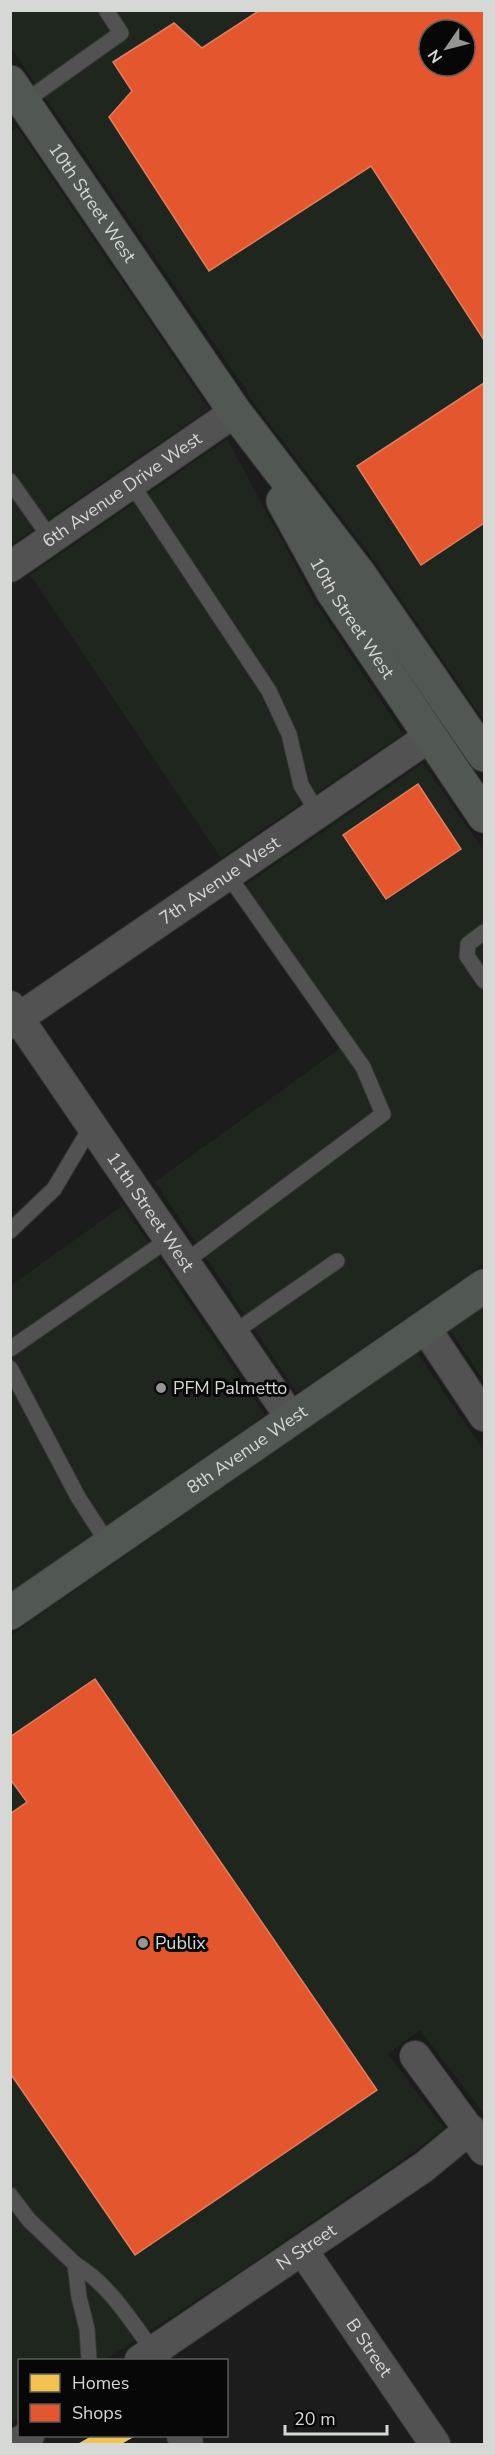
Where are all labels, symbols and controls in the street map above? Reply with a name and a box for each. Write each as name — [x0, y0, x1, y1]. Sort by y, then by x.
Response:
north arrow — [417, 18, 477, 78]
text: N — [423, 45, 448, 67]
street label: 10th Street West — [43, 138, 142, 268]
street label: 6th Avenue Drive West — [38, 426, 207, 553]
street label: 10th Street West — [304, 553, 400, 684]
street label: 7th Avenue West — [155, 830, 285, 930]
street label: 11th Street West — [101, 1147, 200, 1277]
place label: PFM Palmetto — [173, 1376, 287, 1400]
marker: PFM Palmetto — [154, 1381, 168, 1395]
street label: 8th Avenue West — [182, 1399, 313, 1499]
place label: Publix — [155, 1931, 206, 1955]
marker: Publix — [136, 1936, 150, 1950]
street label: N Street — [272, 2218, 341, 2276]
street label: B Street — [341, 2314, 398, 2382]
legend — [18, 2359, 228, 2437]
text: Homes — [72, 2371, 129, 2395]
scale bar — [285, 2398, 387, 2436]
text: Shops — [72, 2401, 122, 2425]
text: 20 m — [294, 2407, 336, 2431]

